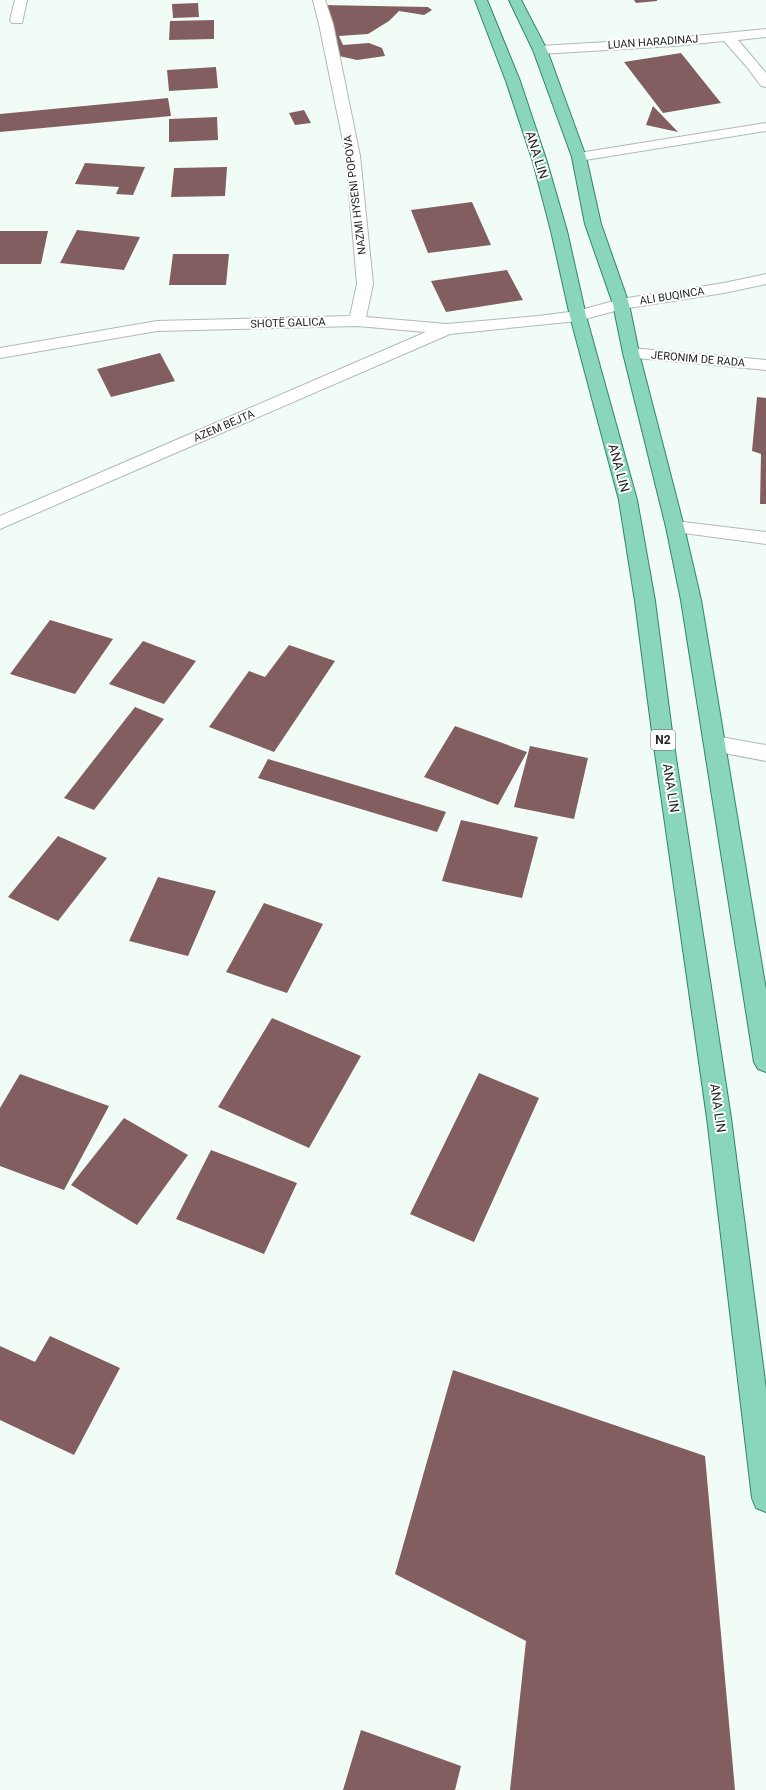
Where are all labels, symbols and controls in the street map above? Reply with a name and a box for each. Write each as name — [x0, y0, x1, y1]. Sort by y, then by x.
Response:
street label: LUAN HARADINAJ — [607, 32, 699, 52]
street label: ANA LIN — [523, 129, 551, 181]
street label: NAZMI HYSENI POPOVA — [341, 134, 369, 255]
street label: ALI BUQINCA — [639, 284, 706, 308]
street label: SHOTË GALICA — [250, 315, 327, 331]
street label: JERONIM DE RADA — [650, 348, 746, 370]
street label: AZEM BEJTA — [192, 407, 257, 445]
street label: ANA LIN — [605, 442, 633, 494]
road number: N2 — [651, 730, 675, 750]
street label: ANA LIN — [660, 762, 682, 814]
street label: ANA LIN — [707, 1083, 729, 1133]

